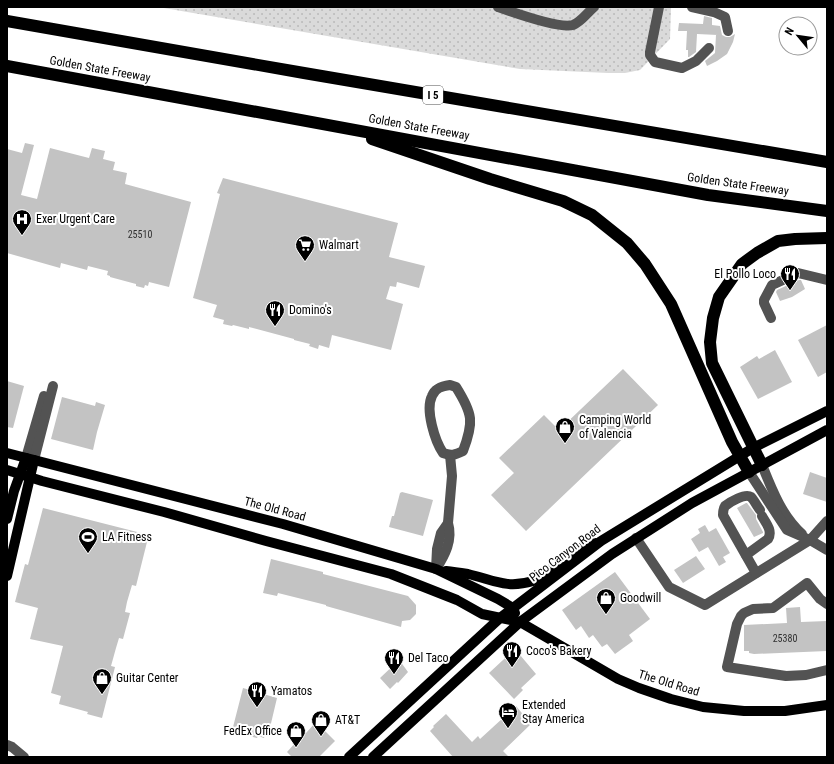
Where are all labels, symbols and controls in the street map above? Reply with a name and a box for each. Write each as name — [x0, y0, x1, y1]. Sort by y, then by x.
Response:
north arrow — [778, 16, 818, 56]
text: N — [782, 25, 797, 37]
street label: Golden State Freeway — [48, 53, 152, 85]
road number: I 5 — [423, 86, 443, 104]
street label: Golden State Freeway — [367, 111, 471, 143]
street label: Golden State Freeway — [686, 170, 790, 198]
hospital icon: Exer Urgent Care — [11, 208, 33, 236]
place label: Exer Urgent Care — [36, 212, 115, 226]
house number: 25510 — [128, 229, 152, 240]
supermarket icon: Walmart — [294, 234, 316, 262]
place label: Walmart — [319, 238, 359, 252]
restaurant icon: El Pollo Loco — [779, 263, 801, 291]
place label: El Pollo Loco — [714, 267, 776, 281]
restaurant icon: Domino's — [264, 299, 286, 327]
place label: Domino's — [289, 303, 332, 317]
place label: Camping World of Valencia — [579, 413, 651, 441]
shop icon: Camping World of Valencia — [554, 416, 576, 444]
street label: The Old Road — [243, 494, 307, 524]
street label: Pico Canyon Road — [527, 522, 603, 584]
sports icon: LA Fitness — [77, 526, 99, 554]
place label: LA Fitness — [102, 530, 152, 544]
shop icon: Goodwill — [595, 587, 617, 615]
place label: Goodwill — [620, 591, 661, 605]
house number: 25380 — [773, 633, 797, 644]
restaurant icon: Coco's Bakery — [501, 640, 523, 668]
place label: Coco's Bakery — [526, 644, 591, 658]
restaurant icon: Del Taco — [383, 647, 405, 675]
place label: Del Taco — [408, 651, 449, 665]
shop icon: Guitar Center — [91, 667, 113, 695]
street label: The Old Road — [637, 667, 701, 699]
place label: Guitar Center — [116, 671, 179, 685]
restaurant icon: Yamatos — [246, 680, 268, 708]
place label: Yamatos — [271, 684, 312, 698]
place label: Extended Stay America — [522, 698, 585, 726]
hotel icon: Extended Stay America — [497, 701, 519, 729]
shop icon: AT&T — [310, 709, 332, 737]
place label: AT&T — [335, 713, 360, 727]
shop icon: FedEx Office — [285, 720, 307, 748]
place label: FedEx Office — [223, 724, 282, 738]

